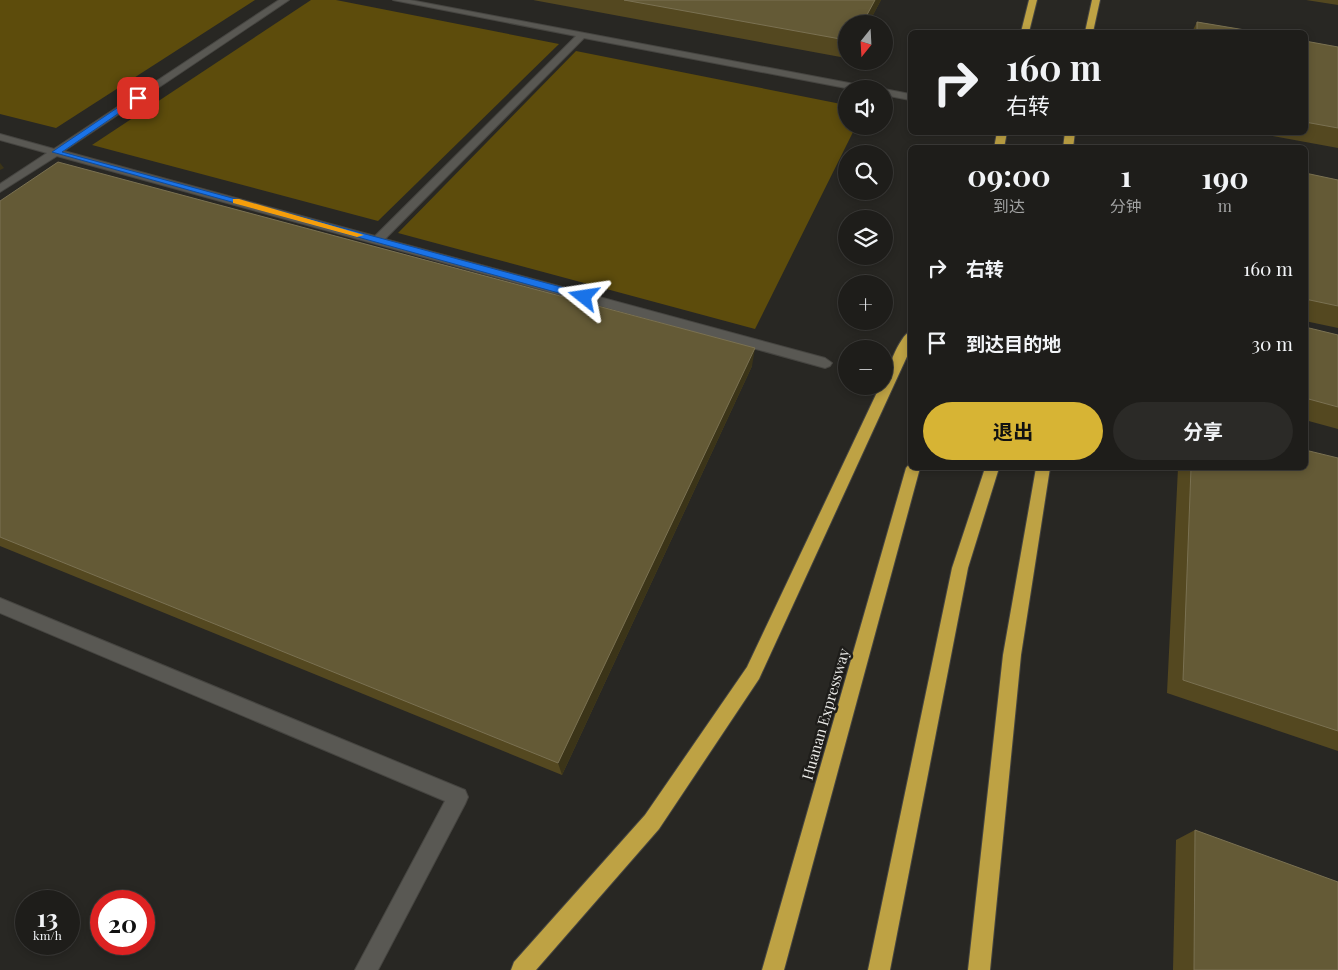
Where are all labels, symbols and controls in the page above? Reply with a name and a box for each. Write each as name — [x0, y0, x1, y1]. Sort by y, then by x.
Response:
north arrow — [838, 15, 892, 70]
map controls — [838, 15, 893, 395]
text: 160 m — [1006, 43, 1101, 90]
icon: right — [923, 50, 988, 115]
pin — [117, 77, 159, 119]
button: sound — [838, 80, 893, 135]
icon: arrive — [124, 84, 152, 112]
text: 右转 — [1006, 90, 1050, 120]
button: search — [838, 145, 893, 200]
text: 09:00 — [967, 155, 1051, 195]
text: 1 — [1120, 155, 1132, 195]
text: 190 — [1201, 157, 1249, 197]
text: 到达 — [993, 195, 1025, 216]
text: 分钟 — [1110, 195, 1142, 216]
text: m — [1218, 195, 1232, 216]
button: layers — [838, 210, 893, 265]
icon: right — [923, 254, 951, 282]
text: 右转 — [966, 255, 1004, 281]
text: 160 m — [1243, 255, 1293, 281]
position arrow — [557, 270, 609, 322]
button: + — [838, 275, 893, 330]
icon: arrive — [923, 329, 951, 357]
text: 到达目的地 — [966, 330, 1061, 356]
text: 30 m — [1251, 330, 1293, 356]
button: − — [838, 340, 893, 395]
button: 退出 — [923, 402, 1103, 460]
button: 分享 — [1113, 402, 1293, 460]
street label: Huanan Expressway — [797, 646, 853, 782]
speed limit sign: 20 — [90, 890, 155, 955]
text: 13 — [37, 900, 58, 933]
text: km/h — [33, 927, 62, 943]

